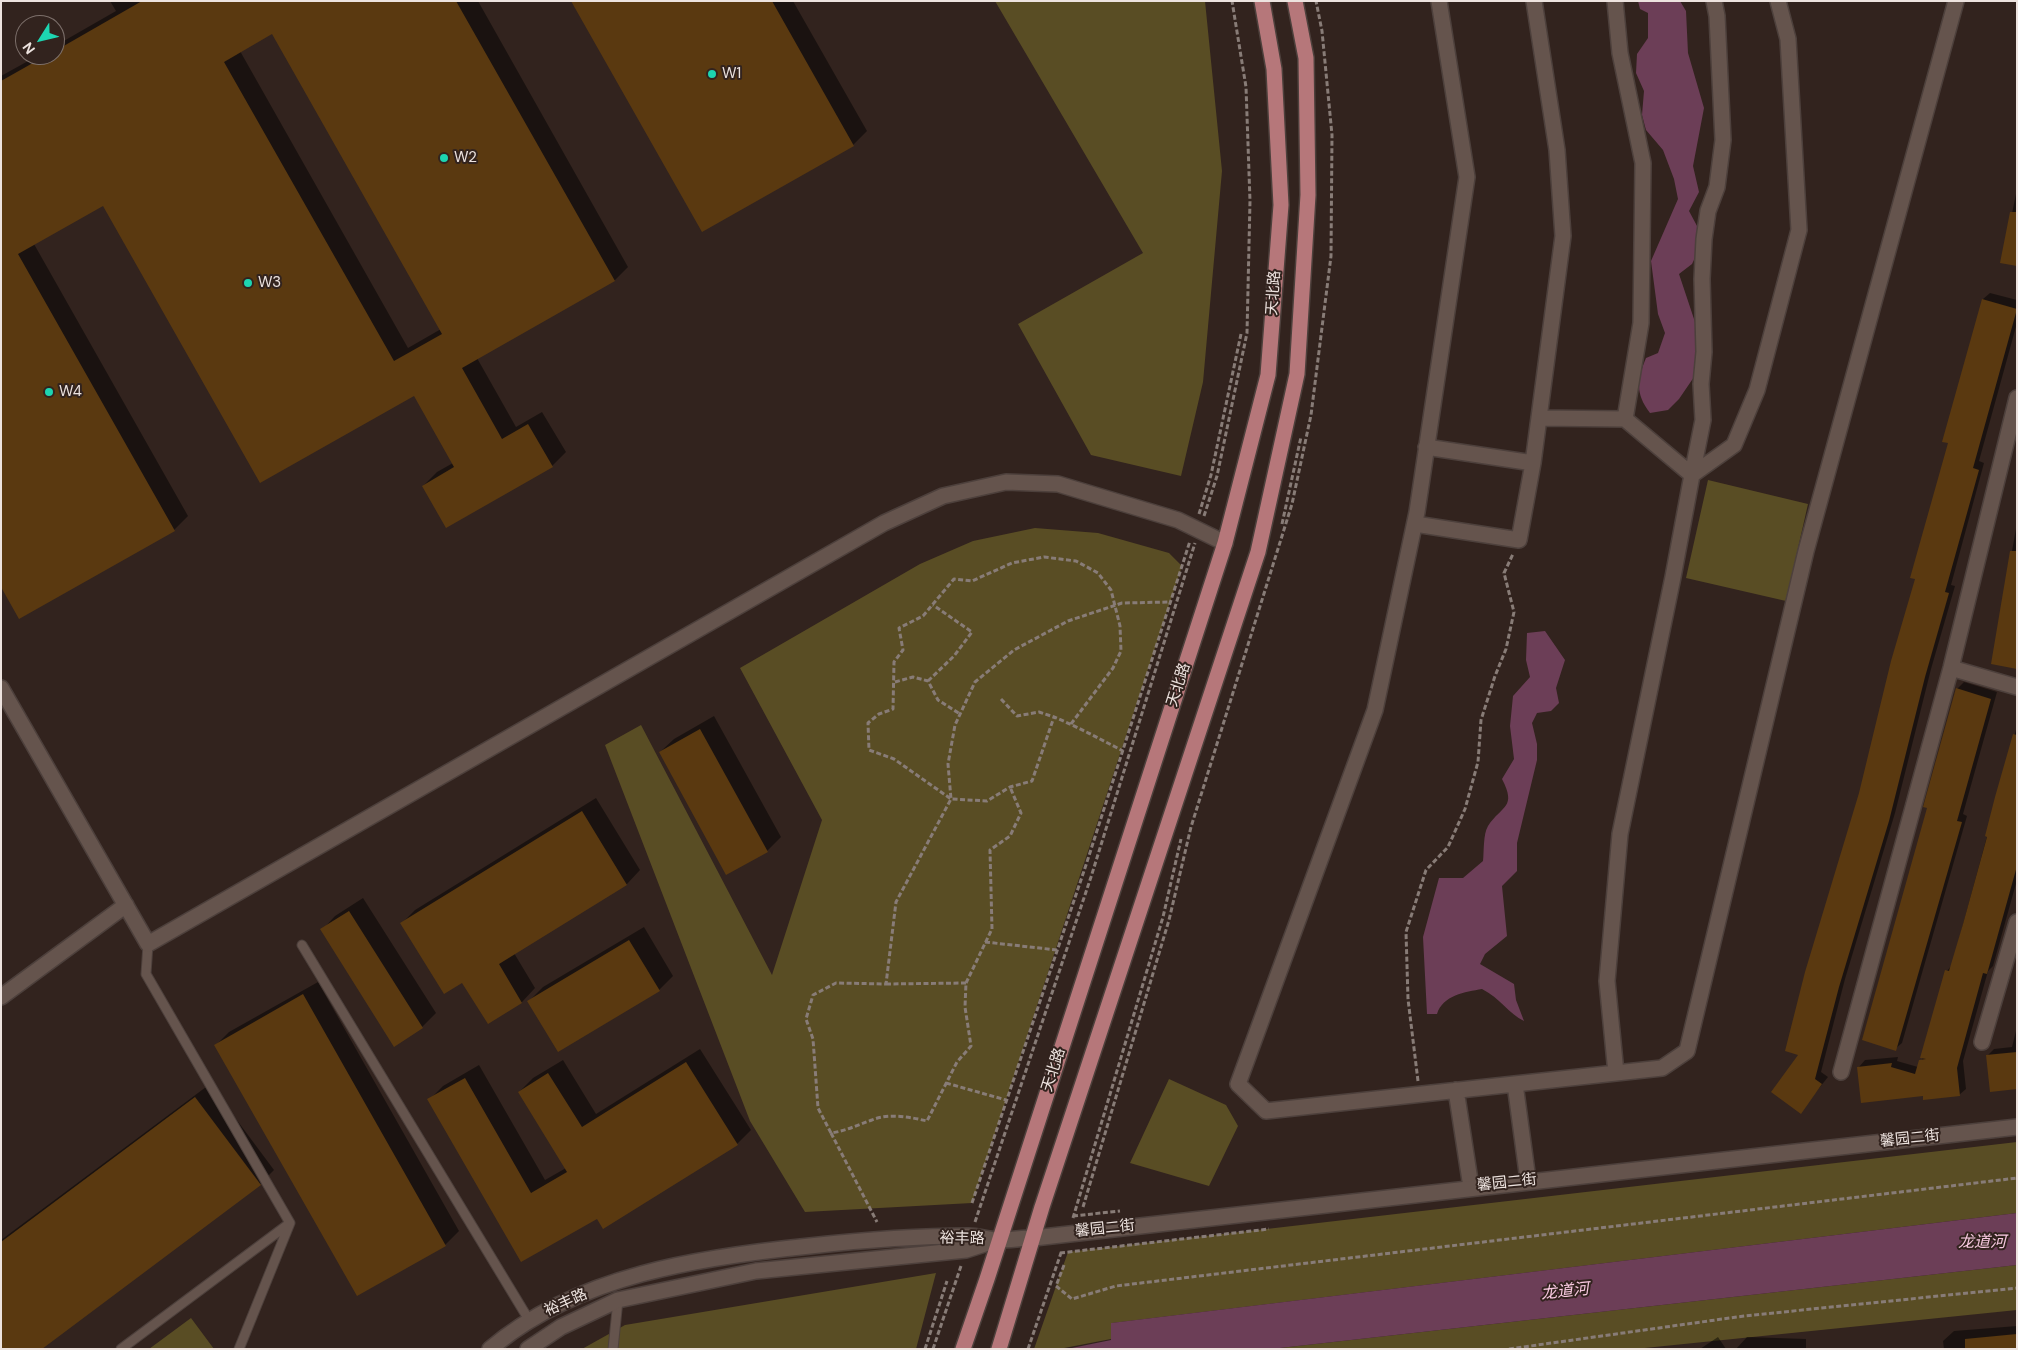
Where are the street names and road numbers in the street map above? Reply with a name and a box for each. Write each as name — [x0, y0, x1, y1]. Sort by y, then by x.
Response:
street label: 天北路 — [1263, 270, 1285, 316]
street label: 天北路 — [1163, 661, 1195, 709]
street label: 天北路 — [1038, 1046, 1070, 1094]
street label: 馨园二街 — [1879, 1127, 1941, 1151]
street label: 馨园二街 — [1476, 1171, 1538, 1195]
street label: 馨园二街 — [1074, 1217, 1136, 1241]
street label: 裕丰路 — [939, 1230, 985, 1248]
street label: 裕丰路 — [542, 1286, 590, 1320]

